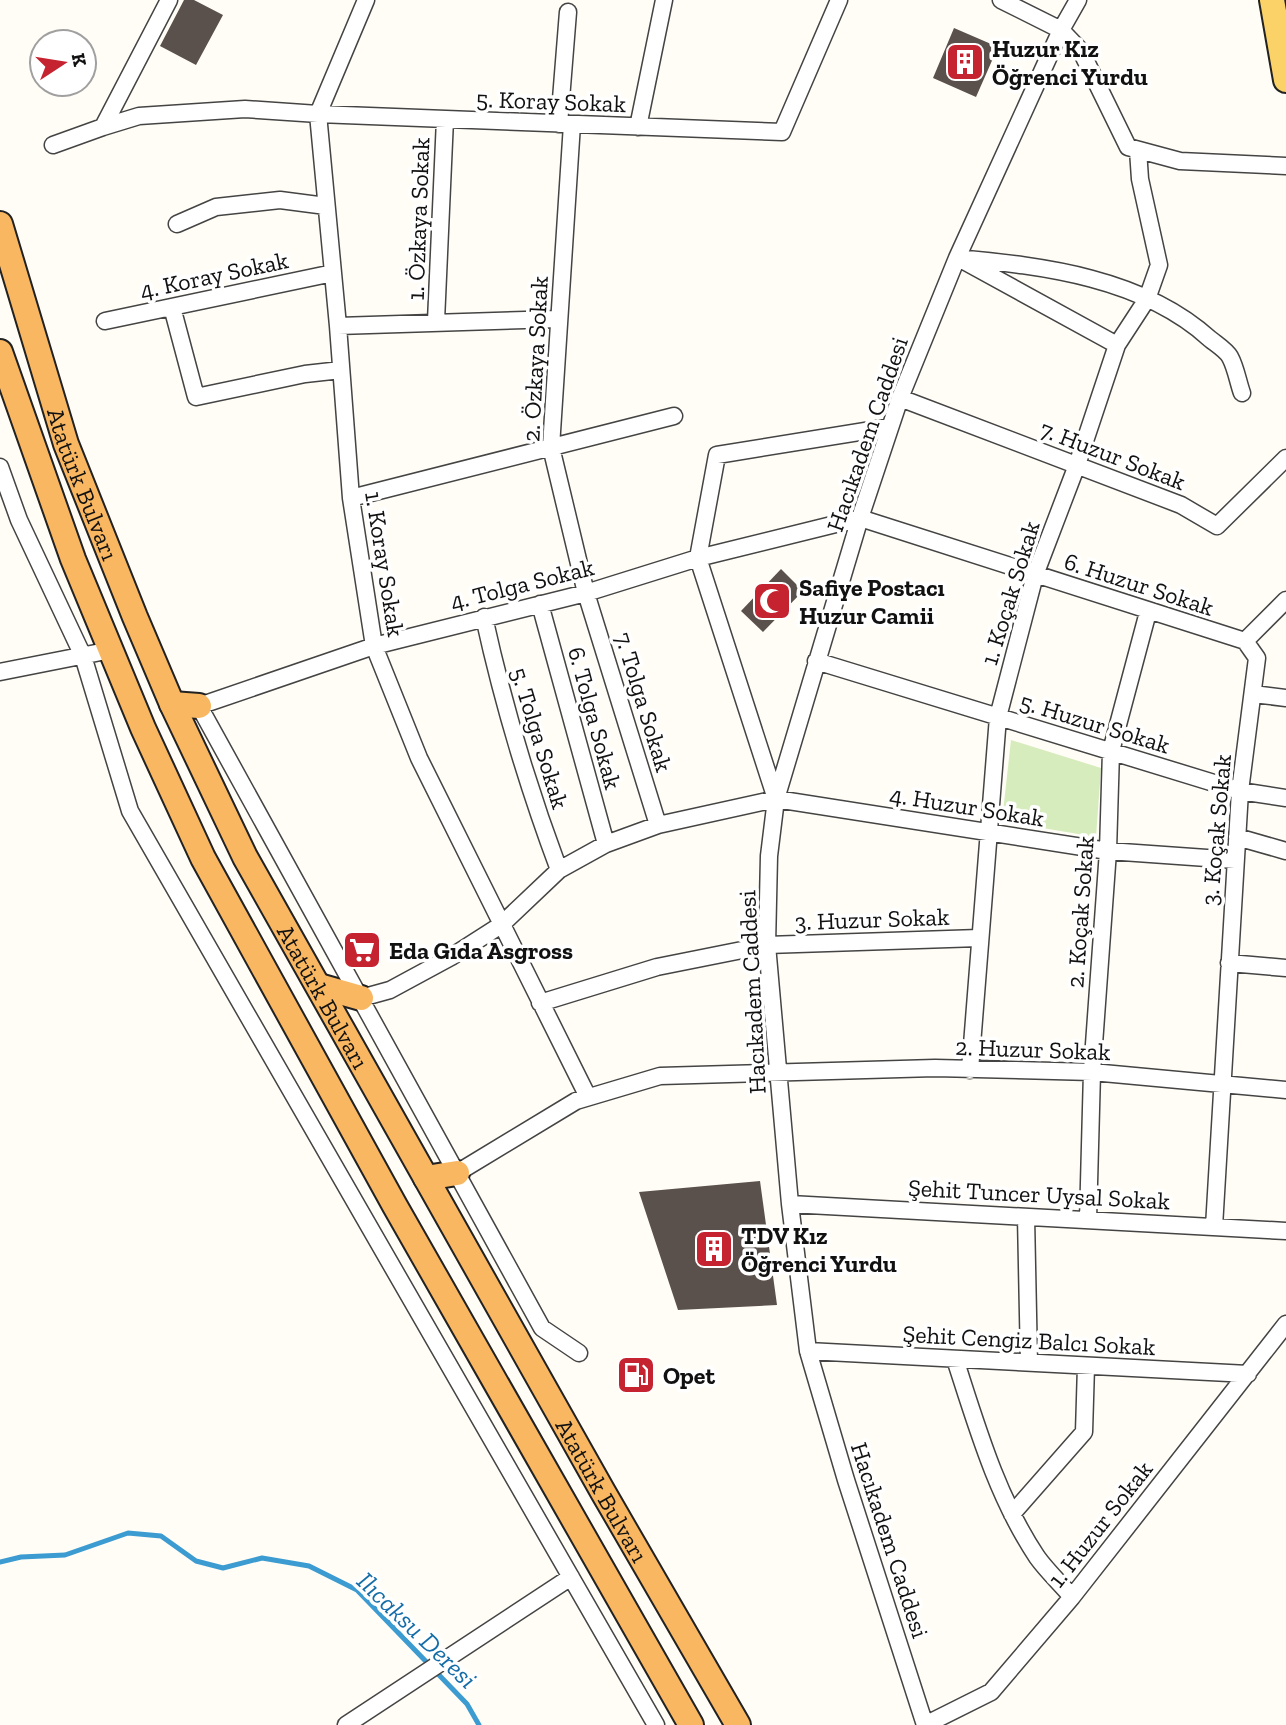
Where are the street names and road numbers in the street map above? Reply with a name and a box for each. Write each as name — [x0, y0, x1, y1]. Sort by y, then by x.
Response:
street label: 5. Koray Sokak — [476, 84, 627, 118]
street label: 1. Özkaya Sokak — [401, 137, 435, 301]
street label: 4. Koray Sokak — [137, 245, 291, 305]
street label: 2. Özkaya Sokak — [516, 275, 554, 443]
street label: Hacıkadem Caddesi — [820, 333, 914, 535]
street label: Atatürk Bulvarı — [41, 404, 125, 564]
street label: 7. Huzur Sokak — [1036, 414, 1190, 496]
street label: 1. Koray Sokak — [359, 489, 411, 639]
street label: 1. Koçak Sokak — [974, 517, 1046, 669]
street label: 6. Huzur Sokak — [1061, 546, 1218, 622]
street label: 4. Tolga Sokak — [447, 552, 597, 616]
street label: 7. Tolga Sokak — [609, 629, 679, 776]
street label: 6. Tolga Sokak — [562, 644, 628, 793]
street label: 5. Tolga Sokak — [505, 664, 575, 813]
street label: 5. Huzur Sokak — [1016, 686, 1174, 760]
street label: 3. Koçak Sokak — [1195, 753, 1237, 907]
street label: 4. Huzur Sokak — [888, 779, 1047, 833]
street label: 2. Koçak Sokak — [1060, 834, 1100, 989]
street label: Hacıkadem Caddesi — [732, 889, 772, 1095]
street label: 3. Huzur Sokak — [794, 902, 950, 936]
street label: Atatürk Bulvarı — [271, 919, 376, 1074]
street label: 2. Huzur Sokak — [955, 1032, 1112, 1066]
street label: Şehit Tuncer Uysal Sokak — [907, 1173, 1171, 1215]
street label: Şehit Cengiz Balcı Sokak — [902, 1319, 1157, 1361]
street label: Atatürk Bulvarı — [550, 1413, 655, 1567]
street label: Hacıkadem Caddesi — [845, 1439, 935, 1642]
street label: 1. Huzur Sokak — [1042, 1455, 1159, 1593]

